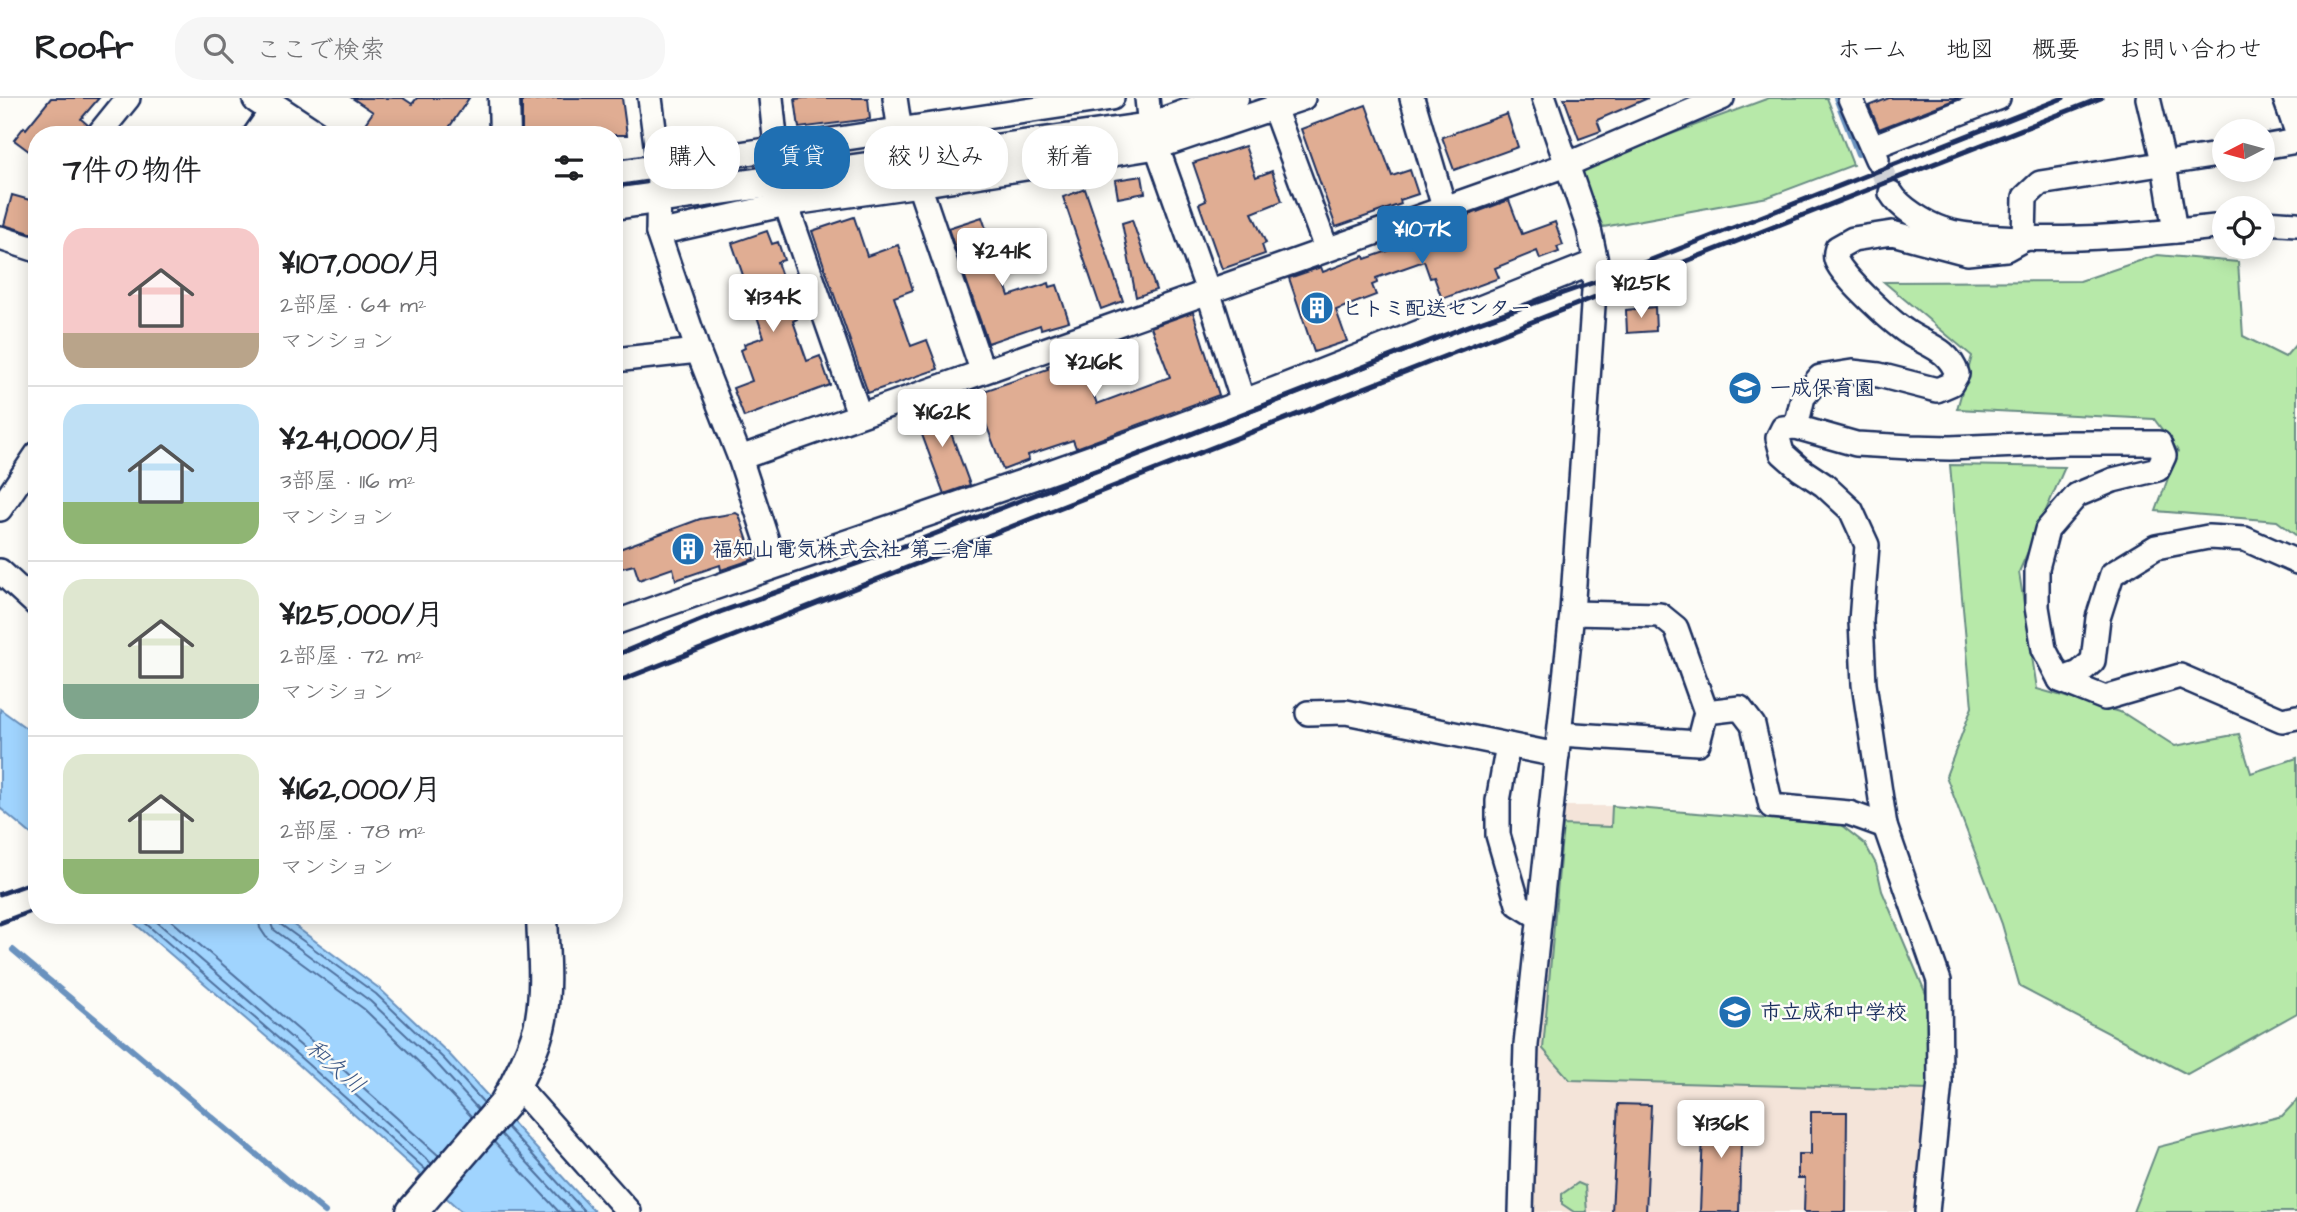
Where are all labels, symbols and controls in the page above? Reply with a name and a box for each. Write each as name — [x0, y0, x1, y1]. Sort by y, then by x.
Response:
search box — [175, 17, 665, 80]
text: Roofr — [35, 25, 133, 71]
icon: search — [199, 29, 237, 67]
text: ここで検索 — [255, 32, 385, 68]
text: ホーム — [1837, 33, 1908, 67]
text: 地図 — [1946, 33, 1994, 67]
text: 概要 — [2032, 33, 2080, 67]
text: お問い合わせ — [2118, 33, 2262, 67]
north arrow — [2212, 119, 2275, 182]
map controls — [2212, 119, 2275, 259]
chip: 購入 — [644, 126, 740, 189]
chip: 賃貸 — [754, 126, 850, 189]
chip: 絞り込み — [864, 126, 1008, 189]
chip: 新着 — [1022, 126, 1118, 189]
icon: filters — [550, 149, 588, 187]
text: 7件の物件 — [63, 150, 201, 192]
button: locate — [2212, 196, 2275, 259]
pin: ¥107K — [1373, 206, 1471, 266]
text: ¥107K — [1393, 213, 1451, 245]
pin: ¥241K — [953, 228, 1051, 288]
text: ¥241K — [973, 235, 1031, 267]
text: ¥107,000/月 — [280, 243, 443, 285]
icon: home — [119, 256, 203, 340]
pin: ¥125K — [1592, 260, 1690, 320]
text: ¥125K — [1612, 267, 1670, 299]
pin: ¥134K — [724, 274, 822, 334]
text: ¥134K — [745, 281, 801, 313]
text: 2部屋 · 64 m² — [280, 289, 427, 321]
building icon: ヒトミ配送センター — [1298, 289, 1336, 327]
place label: ヒトミ配送センター — [1342, 294, 1531, 323]
text: マンション — [280, 325, 394, 357]
pin: ¥216K — [1045, 340, 1143, 399]
text: ¥216K — [1066, 346, 1122, 378]
school or university icon: 一成保育園 — [1726, 369, 1764, 407]
place label: 一成保育園 — [1770, 374, 1875, 403]
pin: ¥162K — [893, 390, 991, 449]
text: ¥162K — [914, 396, 970, 428]
text: ¥241,000/月 — [280, 419, 443, 461]
icon: home — [119, 432, 203, 516]
text: 3部屋 · 116 m² — [280, 465, 415, 497]
text: マンション — [280, 501, 394, 533]
building icon: 福知山電気株式会社 第二倉庫 — [669, 530, 707, 568]
place label: 福知山電気株式会社 第二倉庫 — [712, 535, 993, 564]
text: ¥125,000/月 — [280, 594, 444, 636]
icon: home — [119, 607, 203, 691]
text: 2部屋 · 72 m² — [280, 640, 424, 672]
text: マンション — [280, 676, 394, 708]
text: ¥162,000/月 — [280, 769, 442, 811]
icon: home — [119, 782, 203, 866]
text: 2部屋 · 78 m² — [280, 815, 426, 847]
text: マンション — [280, 851, 394, 883]
school or university icon: 市立成和中学校 — [1716, 993, 1754, 1031]
place label: 市立成和中学校 — [1760, 998, 1907, 1027]
water label: 和久川 — [299, 1032, 372, 1101]
pin: ¥136K — [1672, 1100, 1770, 1160]
text: ¥136K — [1693, 1107, 1749, 1139]

